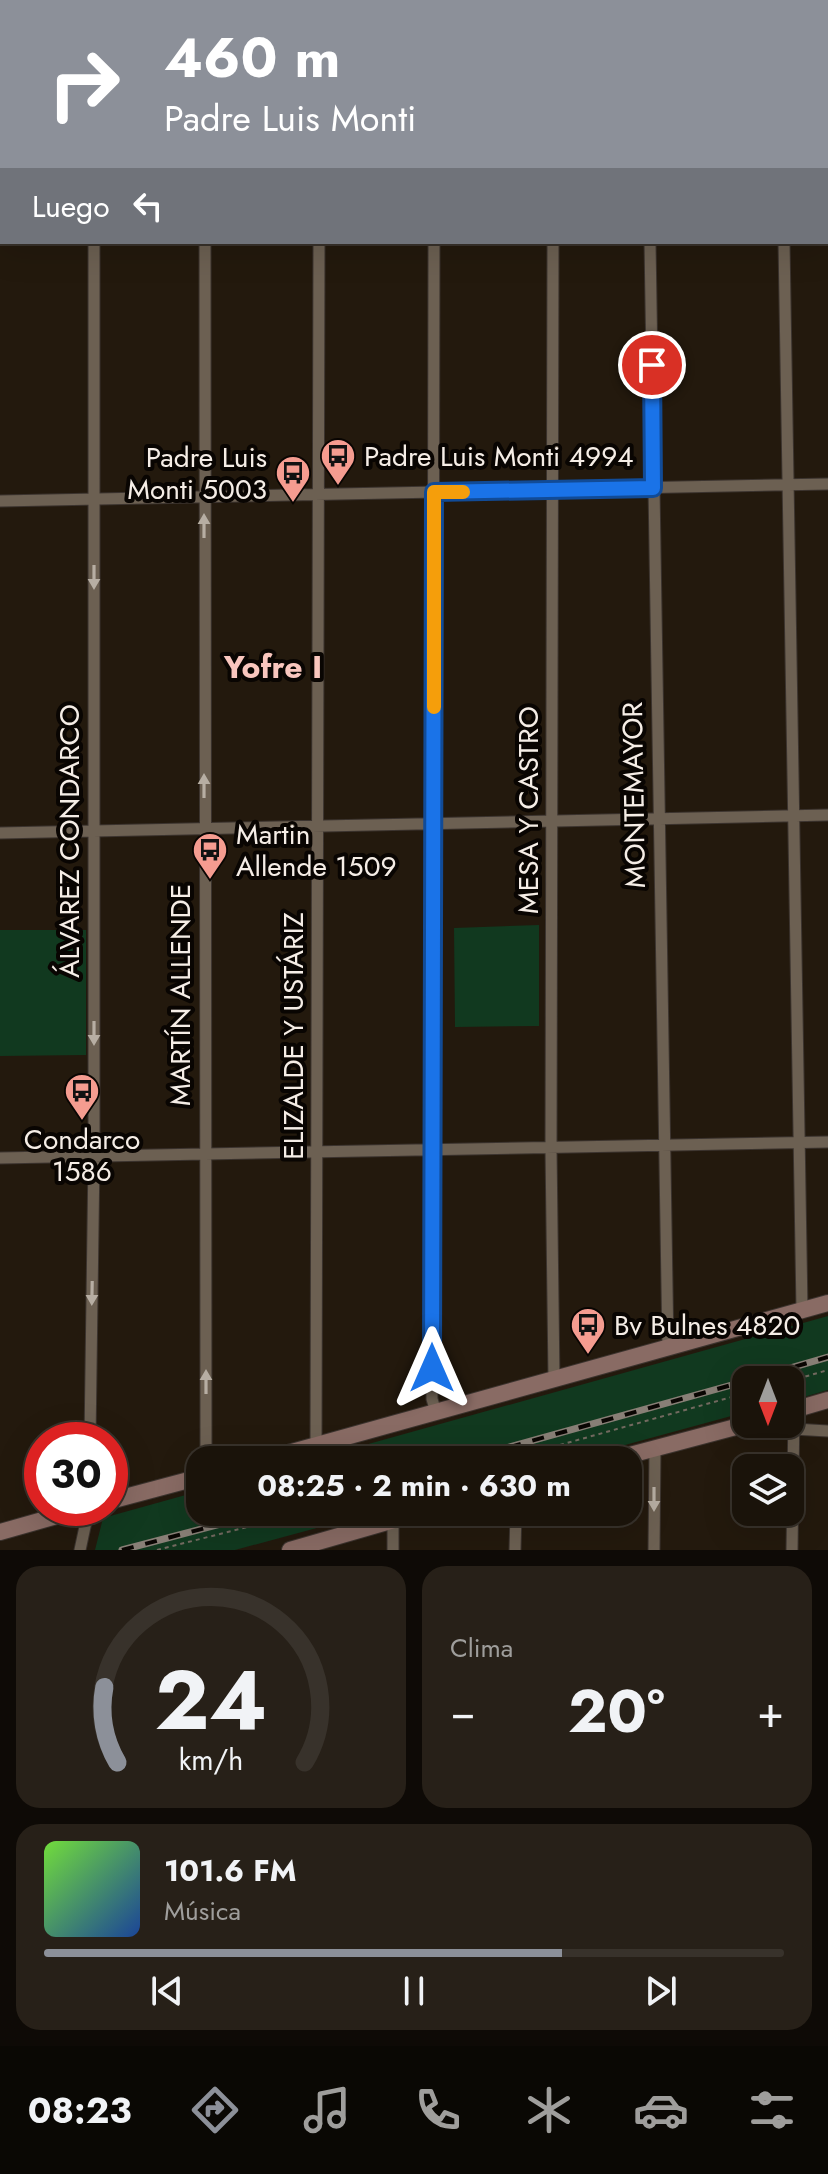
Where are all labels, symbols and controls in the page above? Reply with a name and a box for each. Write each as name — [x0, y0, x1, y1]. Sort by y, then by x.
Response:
text: 460 m — [164, 17, 340, 98]
icon: right — [32, 32, 136, 136]
text: Padre Luis Monti — [164, 92, 416, 144]
icon: left — [126, 184, 170, 228]
text: Luego — [32, 185, 110, 228]
pin — [618, 331, 686, 399]
icon: arrive — [630, 343, 674, 387]
place label: Padre Luis Monti 4994 — [364, 436, 634, 477]
place label: Padre Luis Monti 5003 — [127, 437, 267, 510]
bus stop icon: Padre Luis Monti 4994 — [319, 437, 357, 487]
bus stop icon: Padre Luis Monti 5003 — [274, 454, 312, 504]
one-way arrow — [198, 513, 210, 538]
one-way arrow — [88, 565, 100, 590]
district label: Yofre I — [223, 644, 322, 690]
street label: MONTEMAYOR — [612, 701, 656, 888]
street label: ÁLVAREZ CONDARCO — [49, 704, 90, 978]
street label: MESA Y CASTRO — [508, 706, 549, 914]
one-way arrow — [198, 773, 210, 798]
place label: Martin Allende 1509 — [236, 814, 397, 887]
bus stop icon: Martin Allende 1509 — [191, 831, 229, 881]
street label: MARTÍN ALLENDE — [160, 884, 201, 1106]
street label: ELIZALDE Y USTÁRIZ — [273, 912, 314, 1160]
one-way arrow — [88, 1021, 100, 1046]
bus stop icon: Condarco 1586 — [63, 1072, 101, 1122]
place label: Condarco 1586 — [24, 1119, 140, 1192]
one-way arrow — [86, 1281, 98, 1306]
place label: Bv Bulnes 4820 — [614, 1305, 800, 1346]
bus stop icon: Bv Bulnes 4820 — [569, 1306, 607, 1356]
position arrow — [390, 1326, 474, 1410]
north arrow — [732, 1366, 804, 1438]
map controls — [732, 1366, 804, 1526]
one-way arrow — [200, 1369, 212, 1394]
speed limit sign: 30 — [24, 1422, 128, 1526]
button: layers — [732, 1454, 804, 1526]
text: 08:25 · 2 min · 630 m — [257, 1464, 571, 1507]
one-way arrow — [648, 1487, 661, 1512]
text: Clima — [450, 1629, 513, 1667]
text: 24 — [155, 1640, 267, 1760]
text: 20° — [568, 1668, 665, 1755]
text: − — [450, 1680, 476, 1744]
text: + — [757, 1680, 784, 1744]
text: km/h — [179, 1739, 243, 1781]
text: 101.6 FM — [164, 1849, 296, 1892]
text: Música — [164, 1892, 241, 1930]
icon: previous — [145, 1969, 189, 2013]
icon: pause — [392, 1969, 436, 2013]
icon: next — [639, 1969, 683, 2013]
icon: directions — [187, 2082, 243, 2138]
icon: music — [299, 2082, 355, 2138]
icon: phone — [410, 2082, 466, 2138]
icon: climate — [521, 2082, 577, 2138]
icon: car — [633, 2082, 689, 2138]
icon: filters — [744, 2082, 800, 2138]
text: 08:23 — [28, 2084, 132, 2136]

